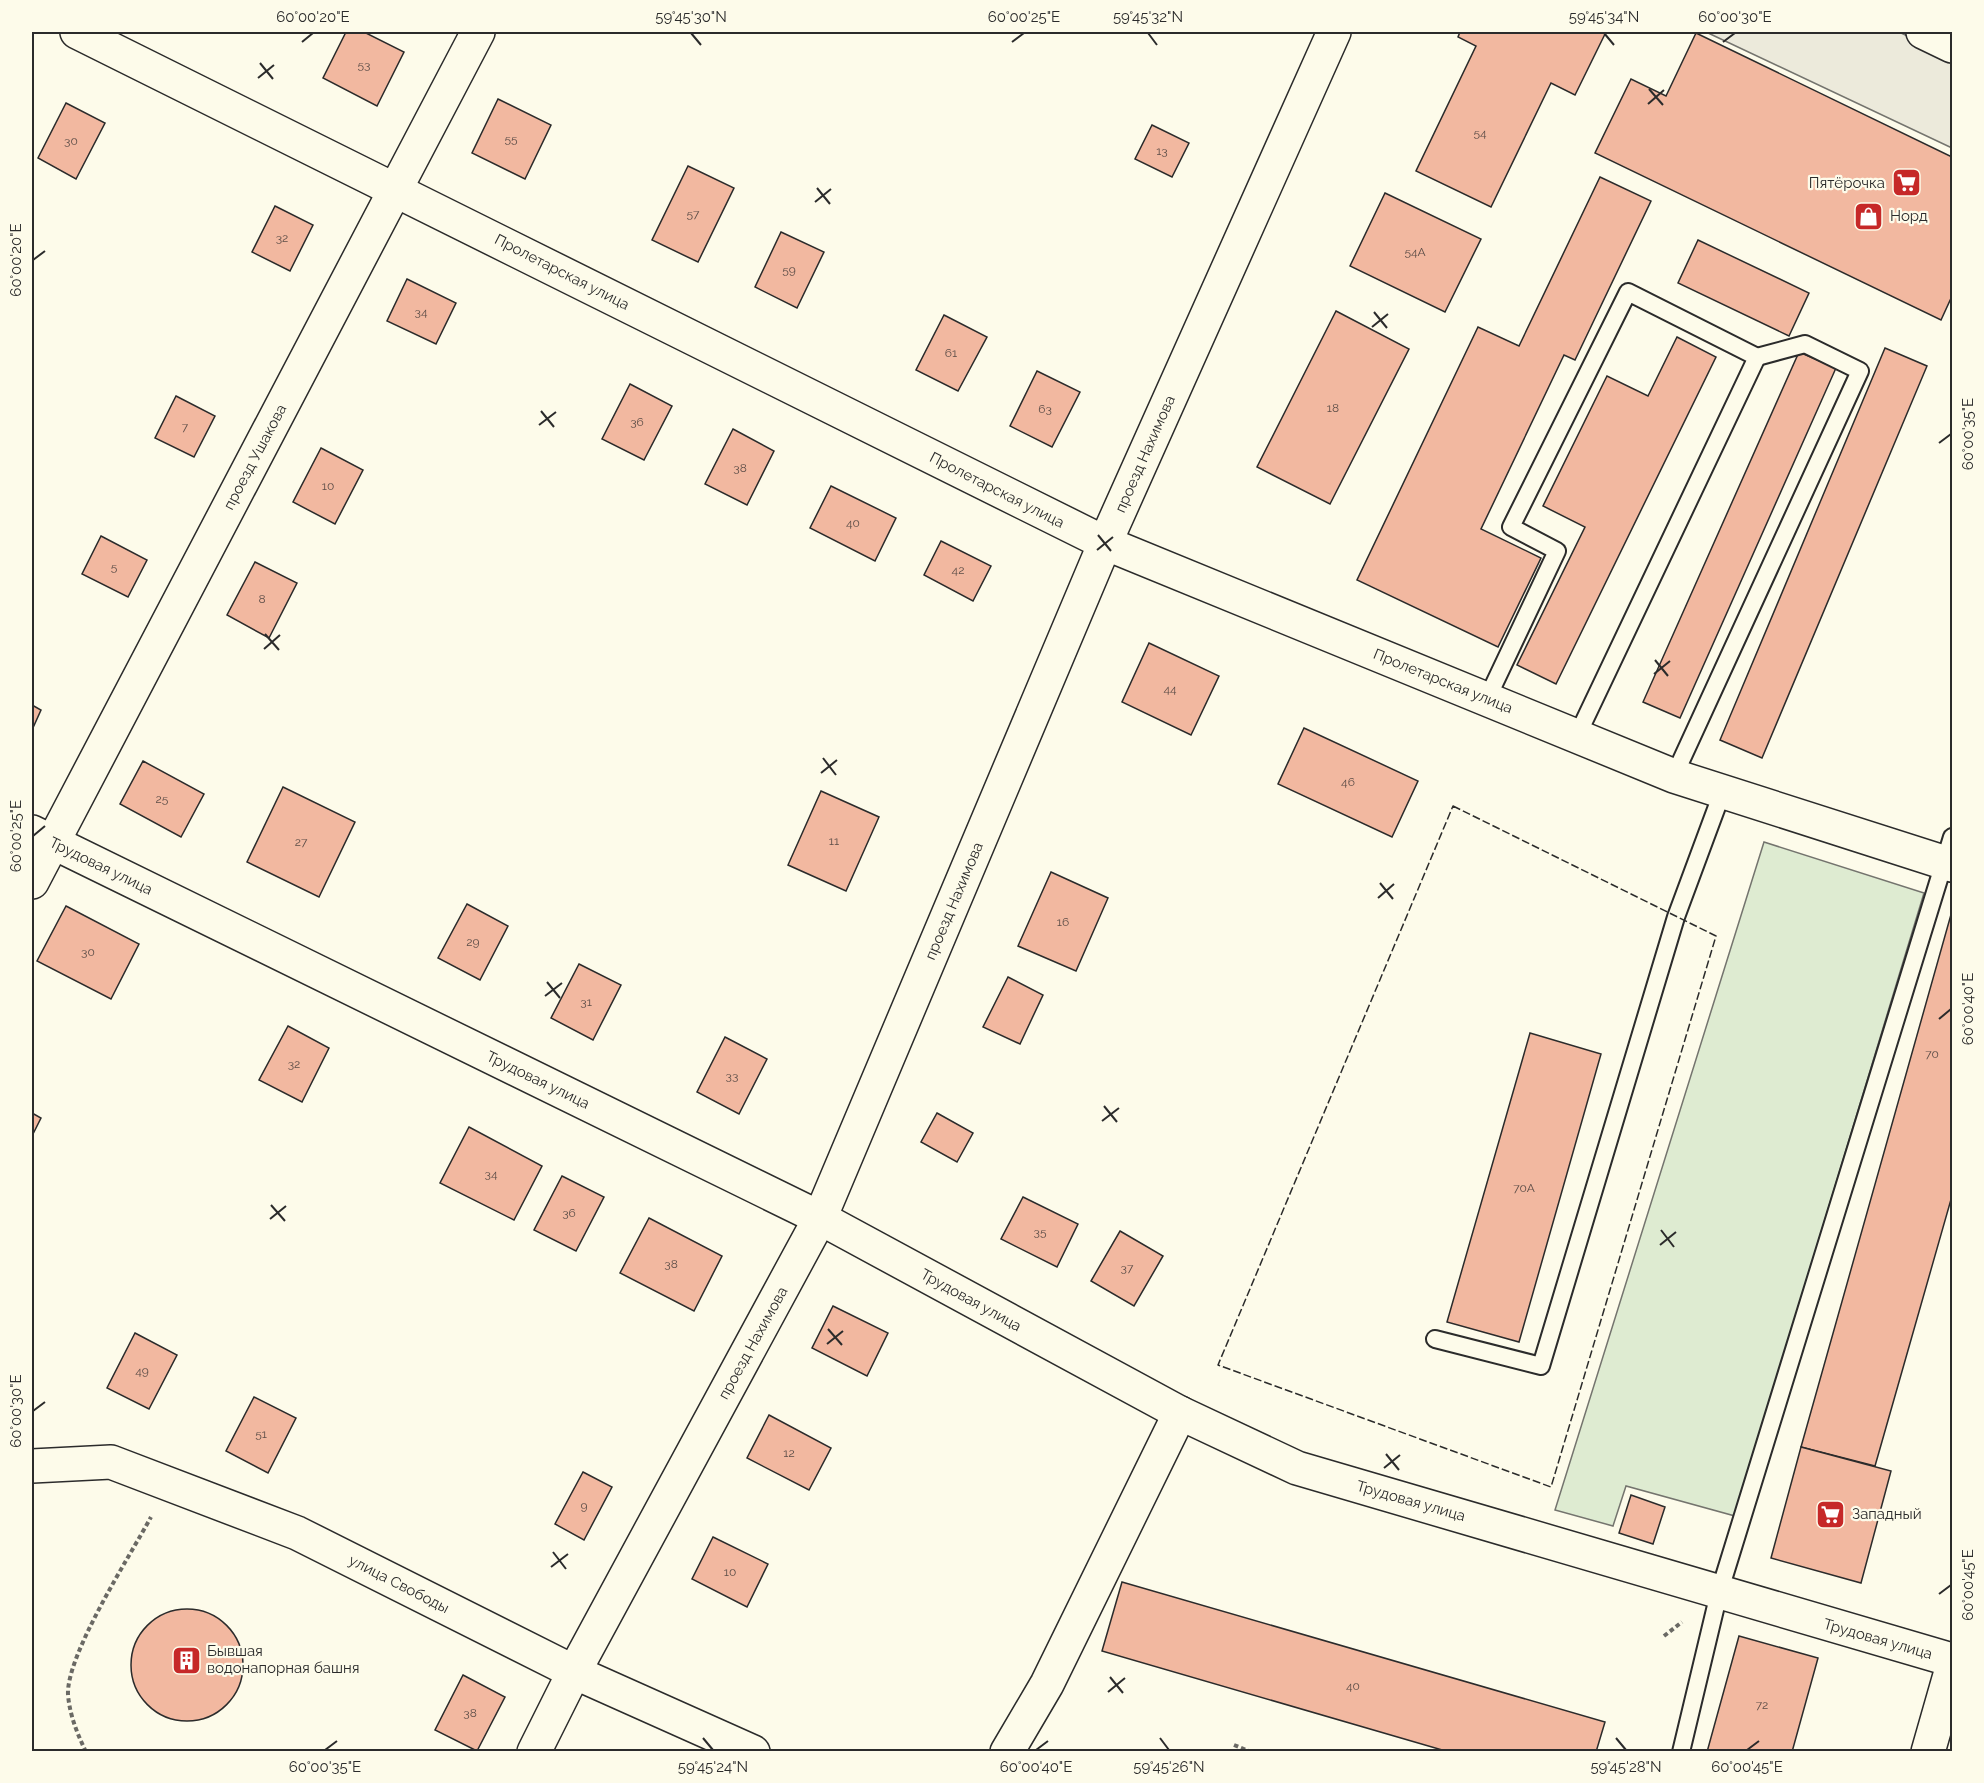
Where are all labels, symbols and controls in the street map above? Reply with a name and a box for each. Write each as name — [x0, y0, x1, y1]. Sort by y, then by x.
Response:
text: 60°00'20"E — [276, 8, 350, 26]
text: 59°45'30"N — [655, 8, 727, 26]
text: 60°00'25"E — [988, 8, 1060, 26]
text: 59°45'32"N — [1113, 8, 1183, 26]
text: 59°45'34"N — [1569, 8, 1639, 26]
text: 60°00'30"E — [1698, 8, 1772, 26]
house number: 53 — [358, 58, 370, 72]
house number: 54 — [1473, 126, 1487, 140]
house number: 55 — [504, 132, 518, 146]
house number: 30 — [64, 134, 78, 148]
house number: 13 — [1156, 144, 1168, 158]
supermarket icon: Пятёрочка — [1890, 167, 1922, 199]
place label: Пятёрочка — [1809, 174, 1885, 192]
shop icon: Норд — [1853, 200, 1885, 232]
house number: 57 — [687, 207, 700, 221]
place label: Норд — [1890, 207, 1928, 225]
text: 60°00'20"E — [7, 223, 25, 297]
street label: Пролетарская улица — [492, 230, 632, 314]
house number: 32 — [276, 231, 288, 245]
house number: 54А — [1404, 245, 1426, 259]
house number: 59 — [782, 263, 796, 277]
house number: 34 — [415, 305, 428, 319]
house number: 61 — [945, 346, 957, 360]
street label: проезд Нахимова — [1111, 393, 1179, 515]
text: 60°00'35"E — [1959, 398, 1977, 470]
street label: проезд Ушакова — [220, 401, 290, 513]
house number: 18 — [1327, 401, 1339, 415]
house number: 63 — [1038, 402, 1052, 416]
house number: 36 — [630, 415, 644, 429]
house number: 7 — [182, 420, 189, 434]
street label: Пролетарская улица — [927, 448, 1067, 532]
house number: 38 — [733, 461, 747, 475]
house number: 10 — [322, 479, 334, 493]
house number: 40 — [846, 516, 860, 530]
house number: 5 — [111, 560, 118, 574]
house number: 42 — [952, 563, 964, 577]
house number: 8 — [258, 592, 266, 606]
street label: Пролетарская улица — [1371, 645, 1515, 717]
house number: 44 — [1163, 682, 1177, 696]
house number: 46 — [1341, 775, 1355, 789]
house number: 25 — [156, 792, 169, 806]
text: 60°00'25"E — [7, 800, 25, 872]
street label: Трудовая улица — [47, 833, 155, 899]
house number: 11 — [829, 834, 839, 848]
house number: 27 — [295, 835, 308, 849]
street label: проезд Нахимова — [921, 839, 987, 963]
house number: 16 — [1057, 915, 1069, 929]
house number: 29 — [466, 935, 480, 949]
house number: 30 — [81, 945, 95, 959]
text: 60°00'40"E — [1959, 973, 1977, 1045]
house number: 31 — [580, 995, 592, 1009]
street label: Трудовая улица — [484, 1047, 592, 1113]
house number: 70 — [1925, 1047, 1939, 1061]
house number: 32 — [288, 1057, 300, 1071]
house number: 33 — [726, 1069, 738, 1083]
house number: 34 — [485, 1167, 498, 1181]
house number: 70А — [1513, 1181, 1535, 1195]
house number: 36 — [562, 1206, 576, 1220]
house number: 35 — [1034, 1225, 1047, 1239]
house number: 38 — [664, 1257, 678, 1271]
house number: 37 — [1121, 1261, 1134, 1275]
street label: Трудовая улица — [917, 1265, 1025, 1335]
street label: проезд Нахимова — [715, 1283, 791, 1403]
house number: 49 — [135, 1364, 149, 1378]
text: 60°00'30"E — [7, 1374, 25, 1448]
house number: 51 — [255, 1427, 267, 1441]
house number: 12 — [783, 1446, 795, 1460]
street label: Трудовая улица — [1355, 1477, 1467, 1525]
supermarket icon: Западный — [1815, 1498, 1847, 1530]
house number: 9 — [580, 1499, 588, 1513]
place label: Западный — [1852, 1505, 1922, 1523]
text: 60°00'45"E — [1959, 1549, 1977, 1621]
street label: улица Свободы — [346, 1551, 452, 1617]
house number: 10 — [724, 1565, 736, 1579]
street label: Трудовая улица — [1822, 1615, 1934, 1663]
place label: Бывшая водонапорная башня — [207, 1642, 360, 1677]
building icon: Бывшая водонапорная башня — [170, 1644, 202, 1676]
house number: 40 — [1346, 1679, 1360, 1693]
house number: 72 — [1756, 1698, 1768, 1712]
house number: 38 — [463, 1706, 477, 1720]
text: 60°00'35"E — [289, 1758, 361, 1776]
text: 59°45'24"N — [678, 1758, 748, 1776]
text: 60°00'40"E — [1000, 1758, 1072, 1776]
text: 59°45'26"N — [1133, 1758, 1205, 1776]
text: 59°45'28"N — [1590, 1758, 1662, 1776]
text: 60°00'45"E — [1711, 1758, 1783, 1776]

